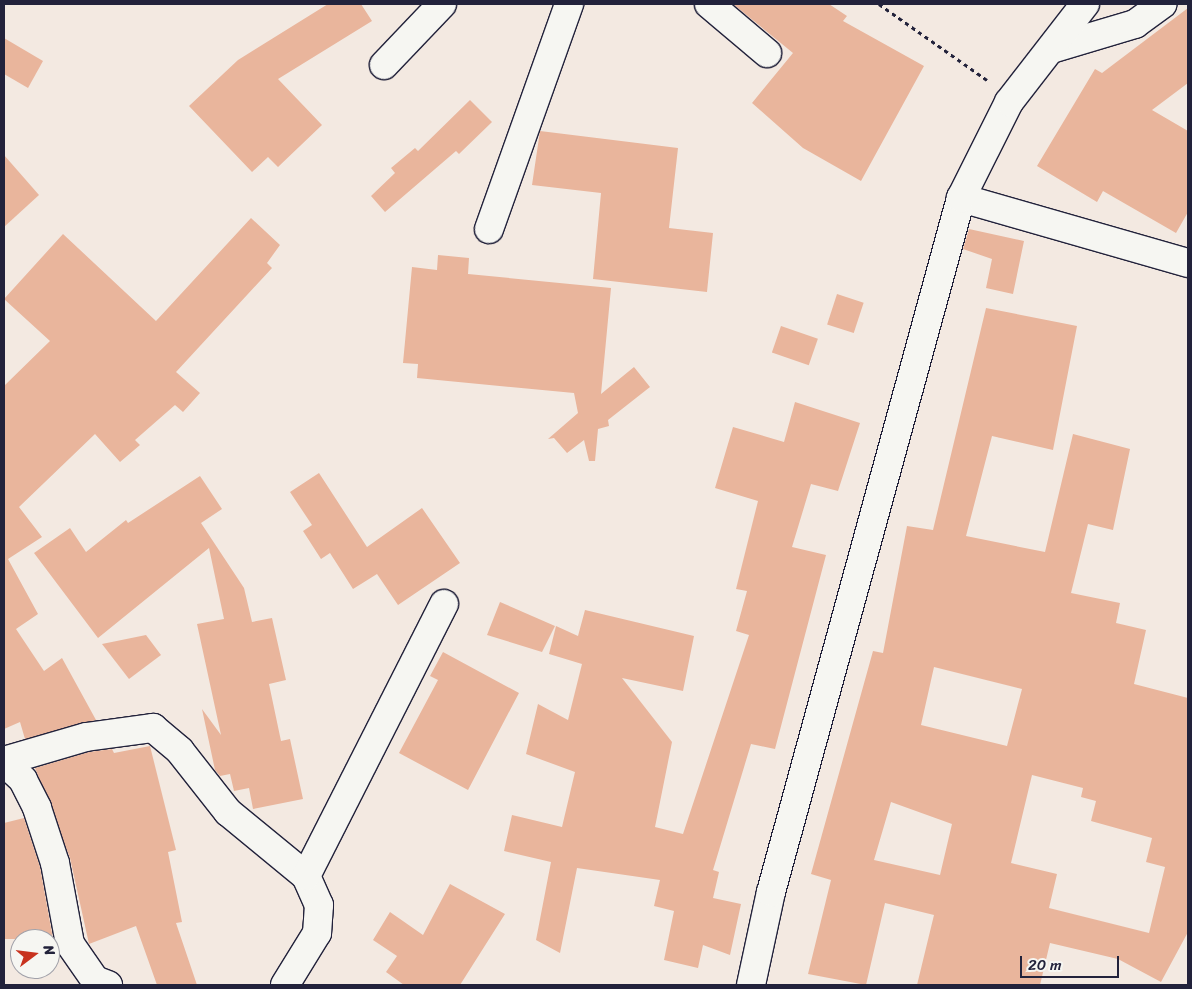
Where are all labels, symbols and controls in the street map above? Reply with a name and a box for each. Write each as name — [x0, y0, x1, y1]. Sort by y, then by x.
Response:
north arrow — [10, 929, 60, 979]
text: N — [36, 942, 62, 958]
scale bar — [1022, 946, 1121, 978]
text: 20 m — [1028, 952, 1062, 978]

